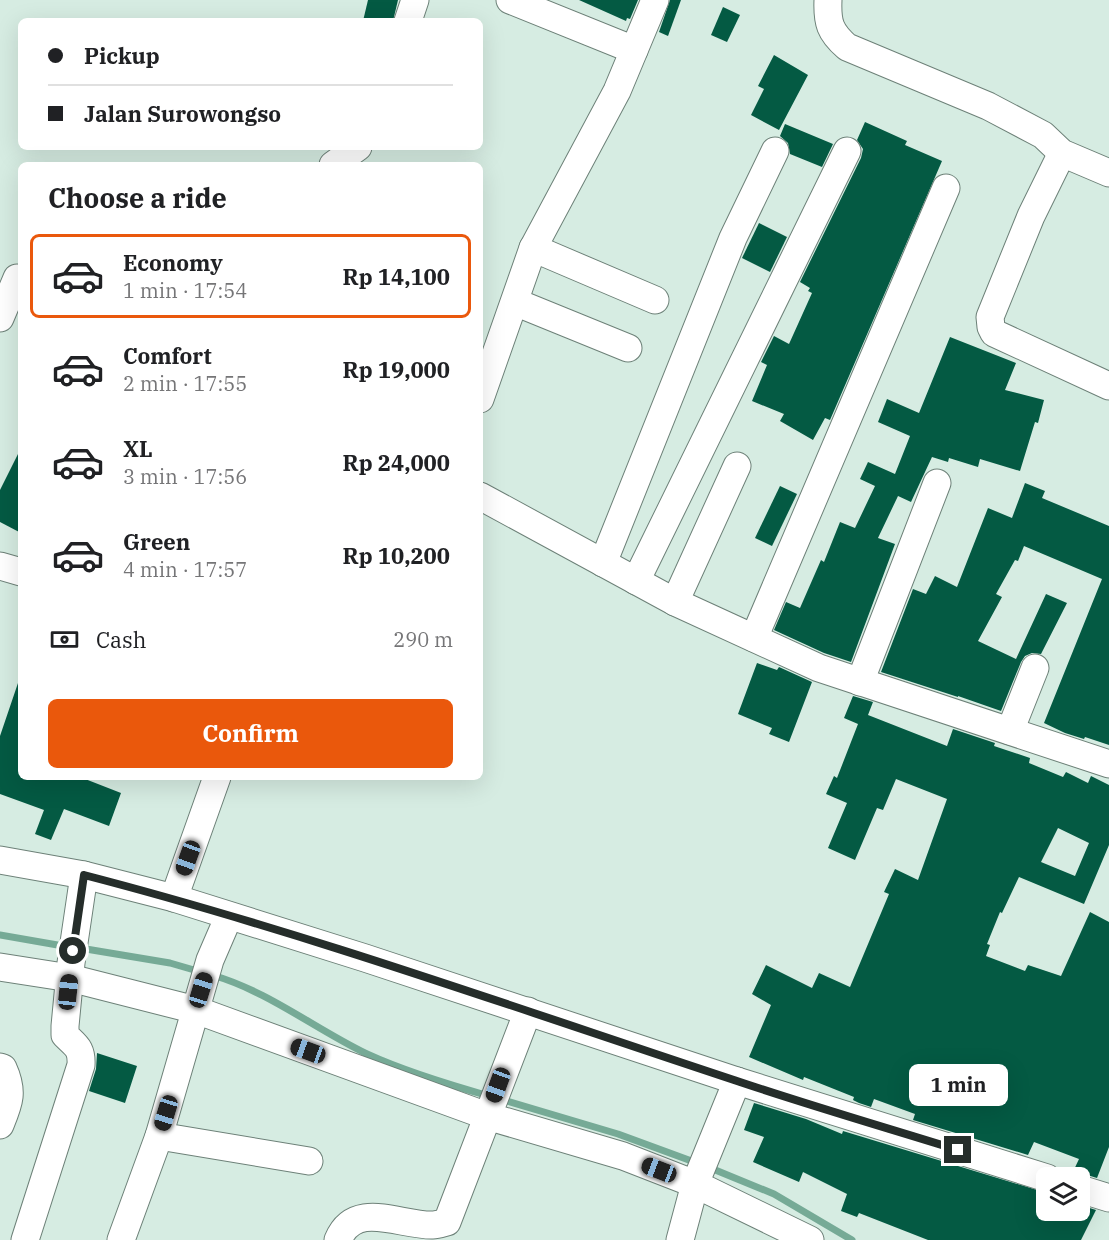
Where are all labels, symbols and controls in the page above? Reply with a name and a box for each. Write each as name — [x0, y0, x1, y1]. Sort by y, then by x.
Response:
text: Pickup — [84, 41, 160, 70]
text: Jalan Surowongso — [84, 99, 281, 128]
text: Choose a ride — [48, 180, 227, 215]
text: Economy — [123, 248, 223, 277]
icon: car — [51, 249, 105, 303]
text: Rp 14,100 — [343, 262, 450, 291]
text: 1 min · 17:54 — [123, 277, 247, 304]
text: Comfort — [123, 341, 212, 370]
icon: car — [51, 342, 105, 396]
text: Rp 19,000 — [343, 355, 450, 384]
text: 2 min · 17:55 — [123, 370, 247, 397]
text: XL — [123, 434, 153, 463]
icon: car — [51, 435, 105, 489]
text: Rp 24,000 — [343, 448, 450, 477]
text: 3 min · 17:56 — [123, 463, 247, 490]
text: Green — [123, 527, 190, 556]
icon: car — [51, 528, 105, 582]
text: Rp 10,200 — [343, 541, 450, 570]
text: 4 min · 17:57 — [123, 556, 247, 583]
icon: cash — [48, 623, 81, 656]
text: Cash — [96, 625, 147, 654]
text: 290 m — [393, 626, 453, 653]
button: Confirm — [48, 699, 453, 768]
car — [173, 838, 203, 878]
route start — [59, 937, 86, 964]
car — [187, 970, 215, 1010]
car — [57, 973, 79, 1011]
car — [288, 1036, 328, 1066]
callout: 1 min — [908, 1063, 1008, 1105]
car — [483, 1065, 513, 1105]
text: 1 min — [931, 1071, 987, 1098]
car — [152, 1093, 180, 1133]
route end — [944, 1136, 971, 1163]
car — [639, 1155, 679, 1185]
map controls — [1036, 1167, 1090, 1221]
button: layers — [1036, 1167, 1090, 1221]

